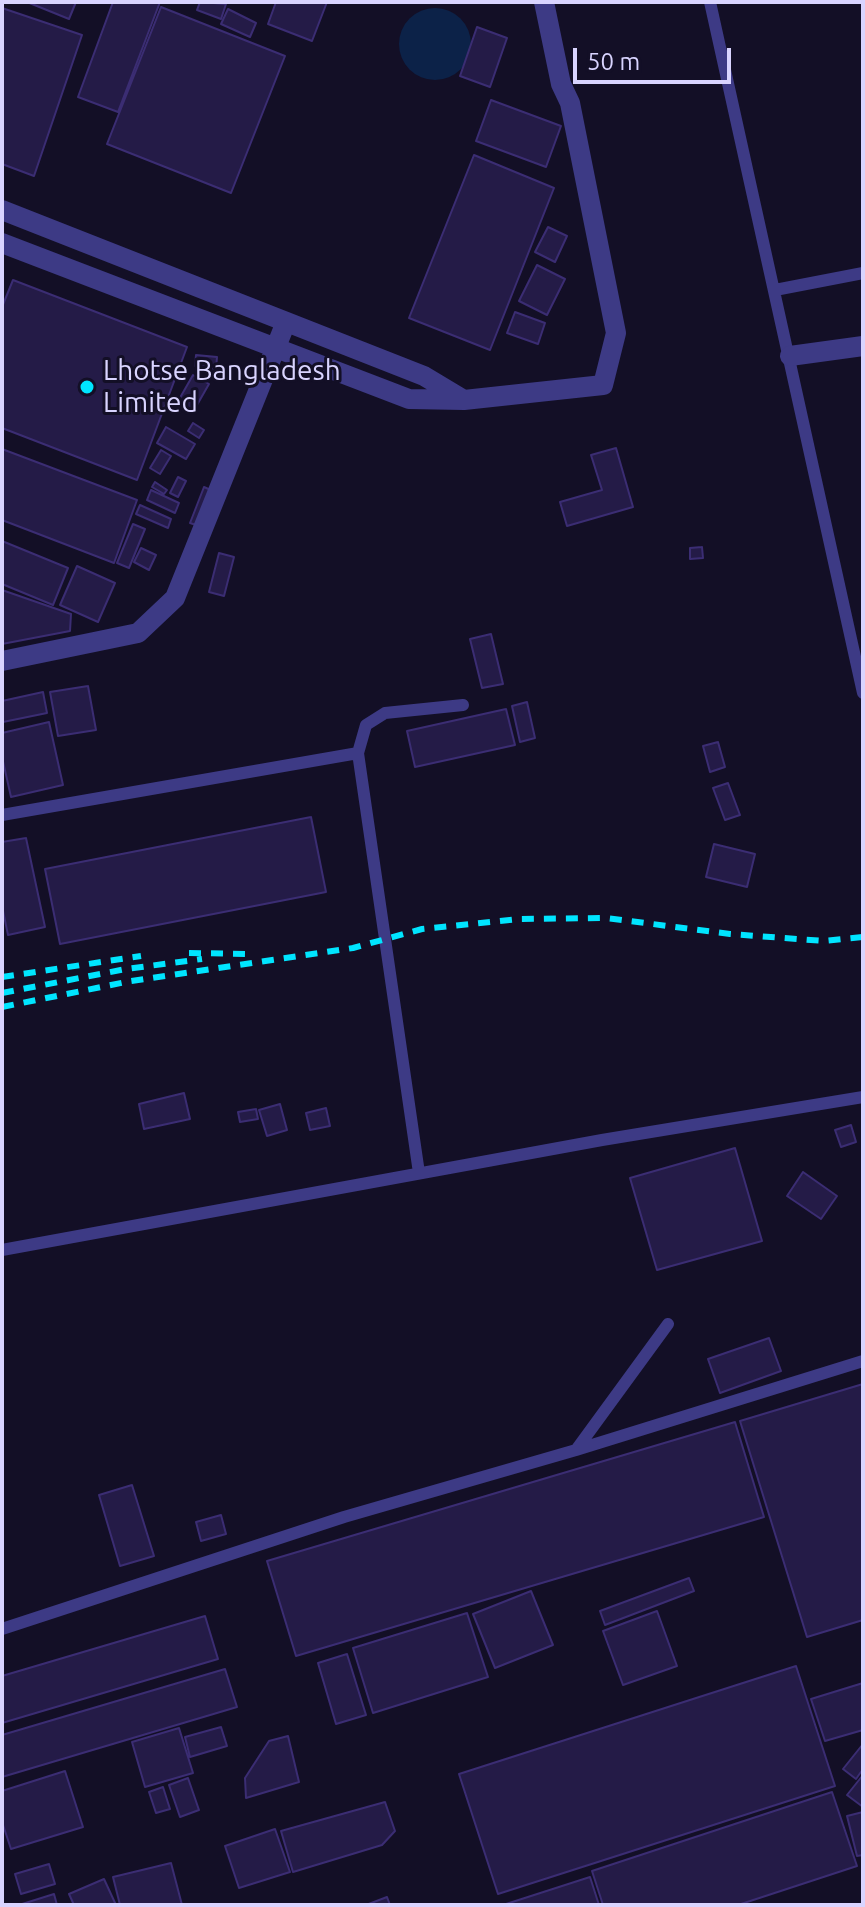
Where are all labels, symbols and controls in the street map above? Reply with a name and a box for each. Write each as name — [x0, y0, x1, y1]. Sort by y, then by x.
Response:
scale bar — [577, 32, 735, 82]
text: 50 m — [587, 48, 640, 75]
place label: Lhotse Bangladesh Limited — [103, 354, 341, 420]
marker: Lhotse Bangladesh Limited — [78, 378, 96, 396]

